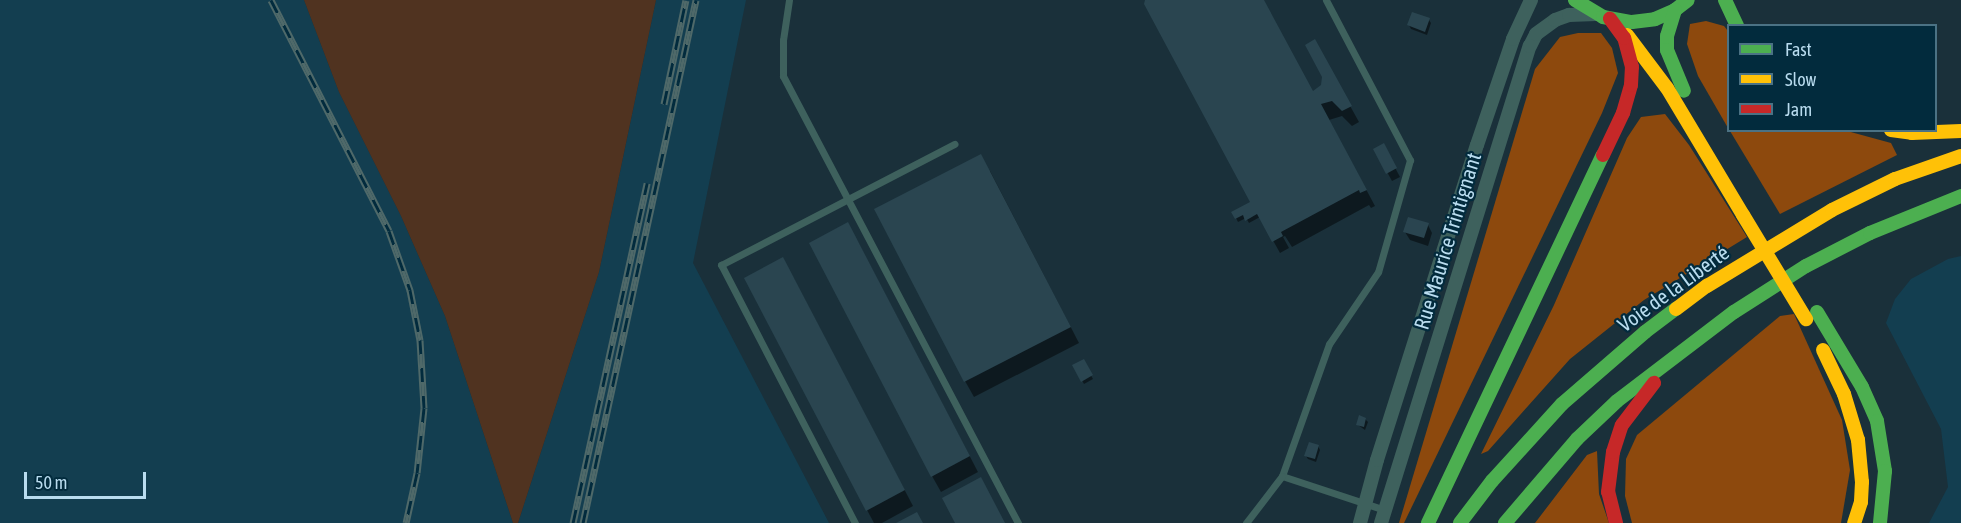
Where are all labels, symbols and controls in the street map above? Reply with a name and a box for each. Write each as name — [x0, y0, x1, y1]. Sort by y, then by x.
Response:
legend — [1727, 24, 1937, 132]
text: Fast — [1785, 39, 1812, 60]
text: Slow — [1785, 69, 1816, 90]
text: Jam — [1785, 99, 1812, 120]
street label: Rue Maurice Trintignant — [1408, 150, 1486, 332]
street label: Voie de la Liberté — [1613, 239, 1733, 337]
scale bar — [27, 460, 148, 498]
text: 50 m — [35, 472, 67, 493]

